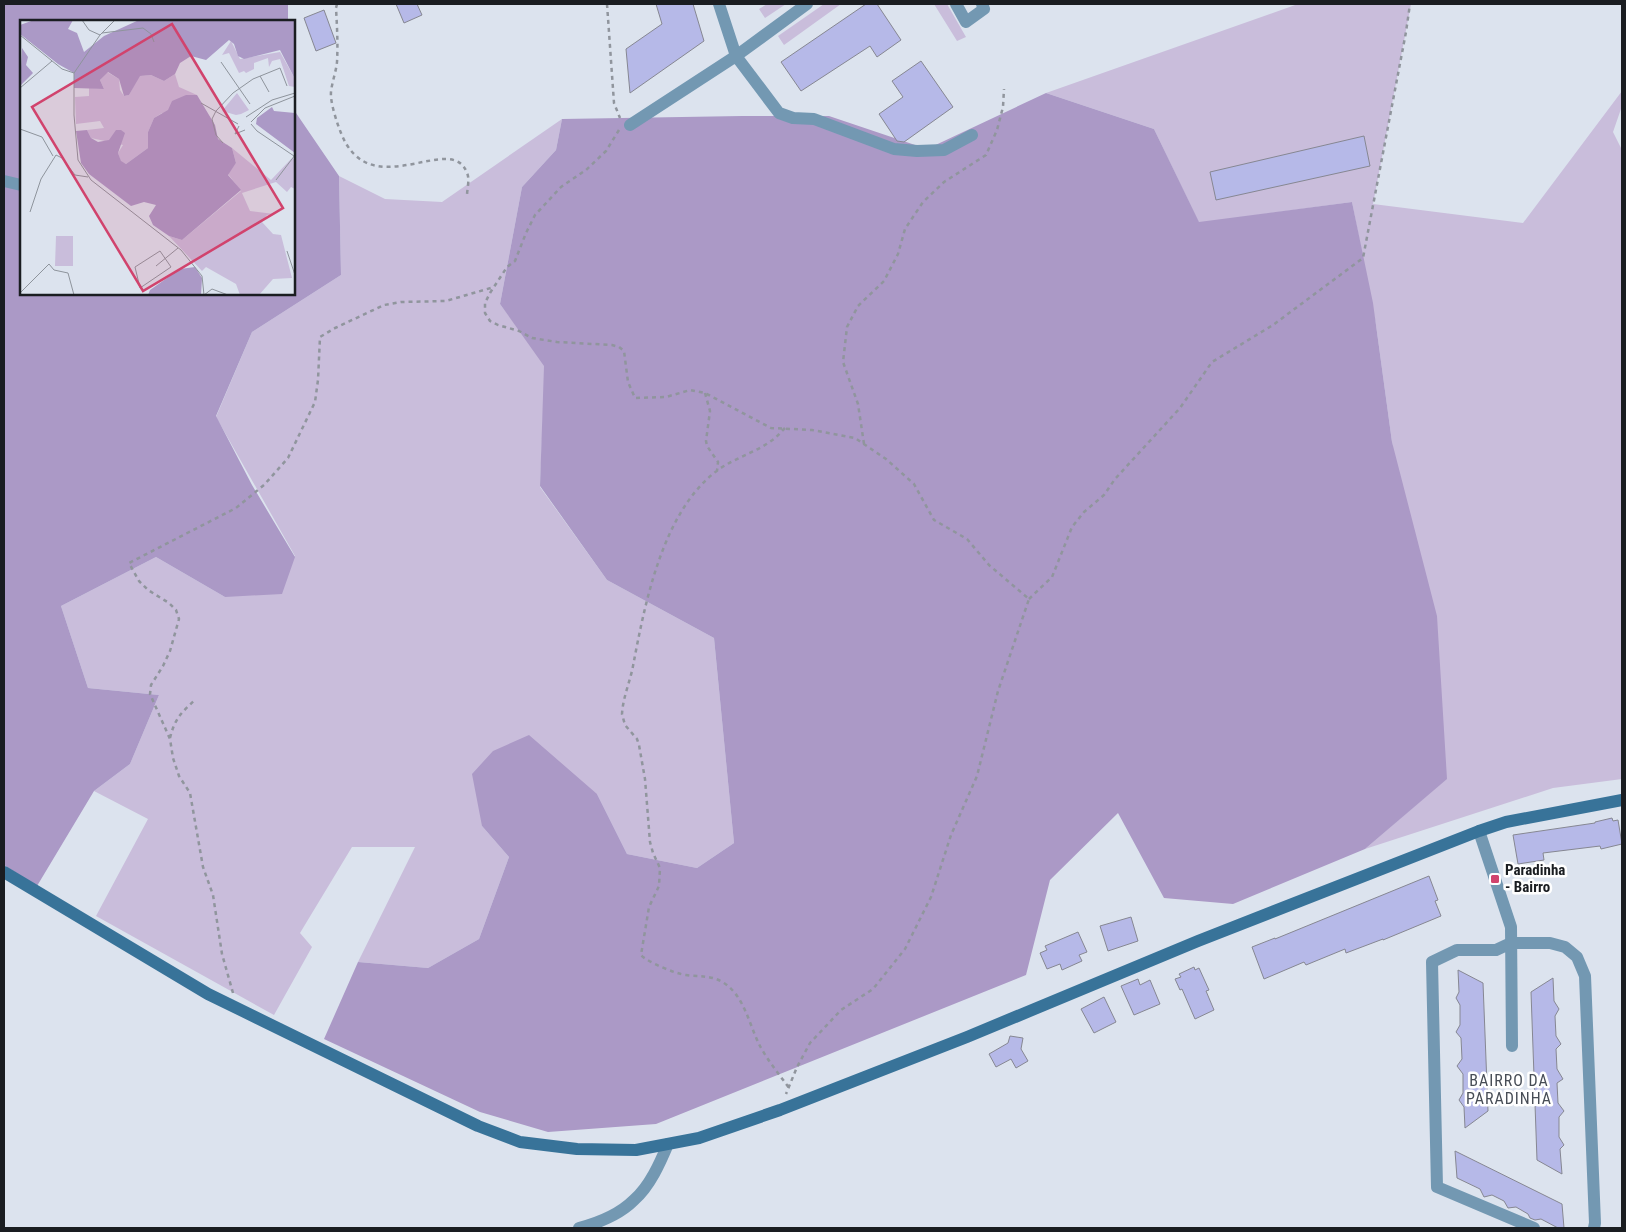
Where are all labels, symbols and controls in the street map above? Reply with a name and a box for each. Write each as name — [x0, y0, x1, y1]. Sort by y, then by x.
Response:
inset map — [20, 20, 295, 295]
place label: Paradinha - Bairro — [1505, 861, 1565, 896]
marker: Paradinha - Bairro — [1489, 873, 1501, 885]
district label: BAIRRO DA PARADINHA — [1466, 1071, 1552, 1108]

